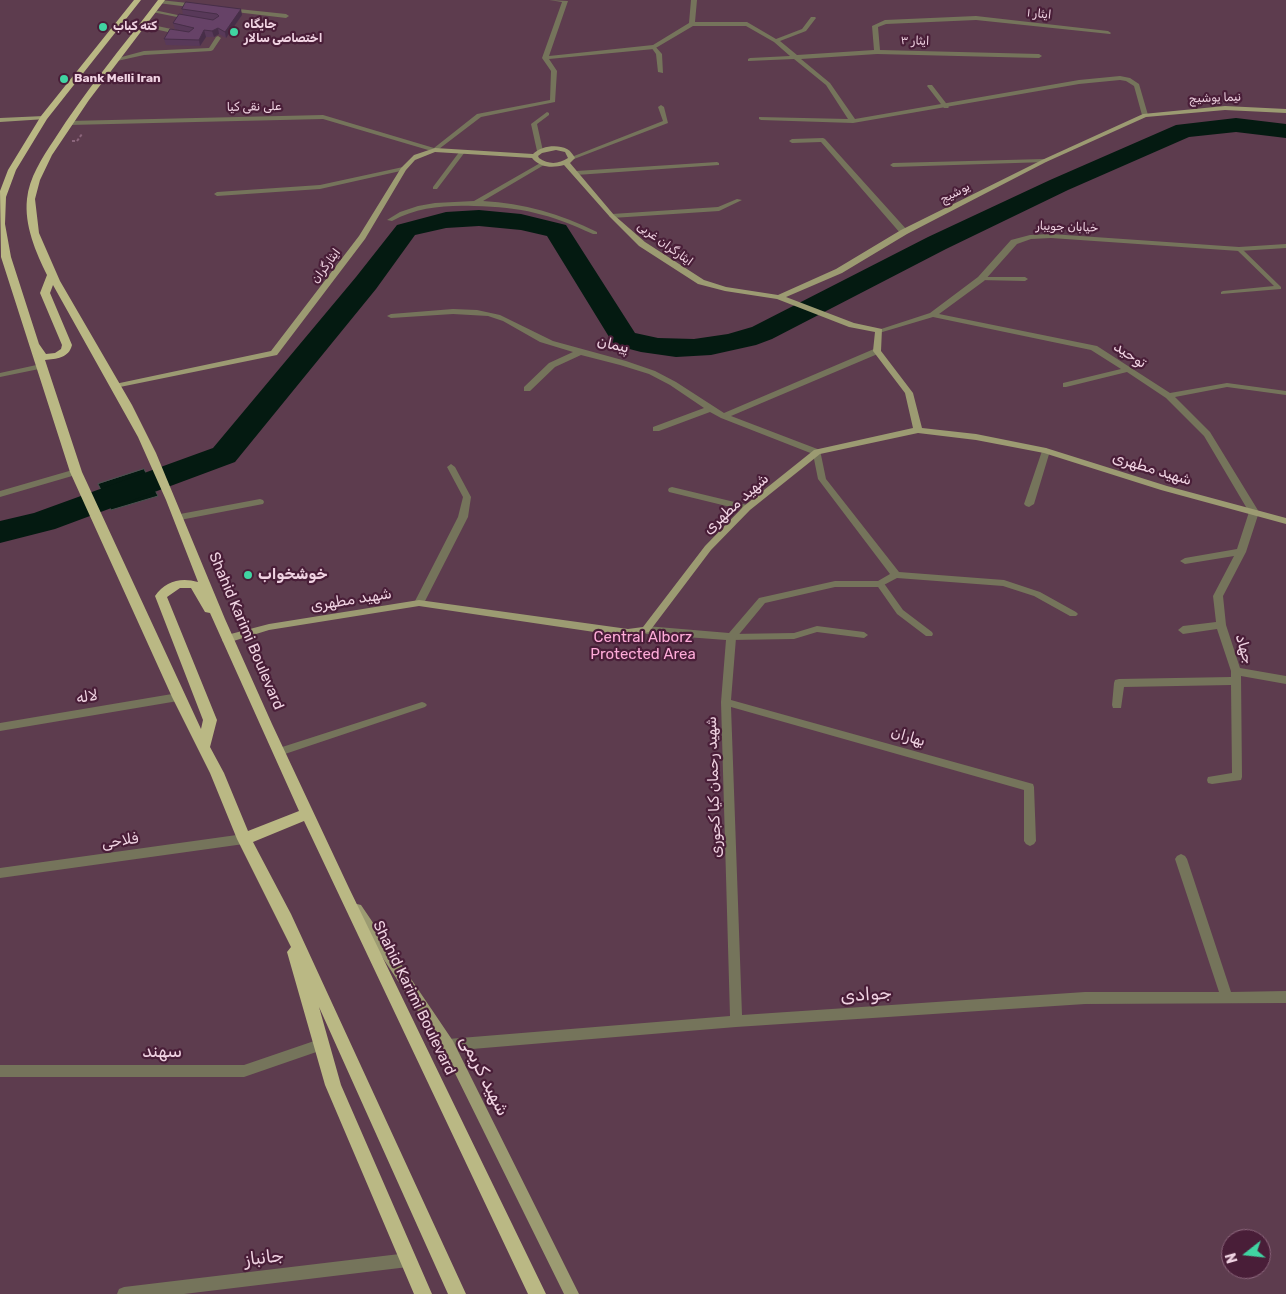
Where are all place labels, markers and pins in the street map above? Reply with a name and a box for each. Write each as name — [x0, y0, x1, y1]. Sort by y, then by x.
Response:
place label: جایگاه اختصاصی سالار — [244, 18, 322, 46]
place label: کته کباب — [113, 20, 157, 34]
marker: کته کباب — [97, 21, 109, 33]
marker: جایگاه اختصاصی سالار — [228, 26, 240, 38]
place label: Bank Melli Iran — [74, 72, 161, 86]
marker: Bank Melli Iran — [58, 73, 70, 85]
place label: خوشخواب — [258, 566, 327, 584]
marker: خوشخواب — [242, 569, 254, 581]

